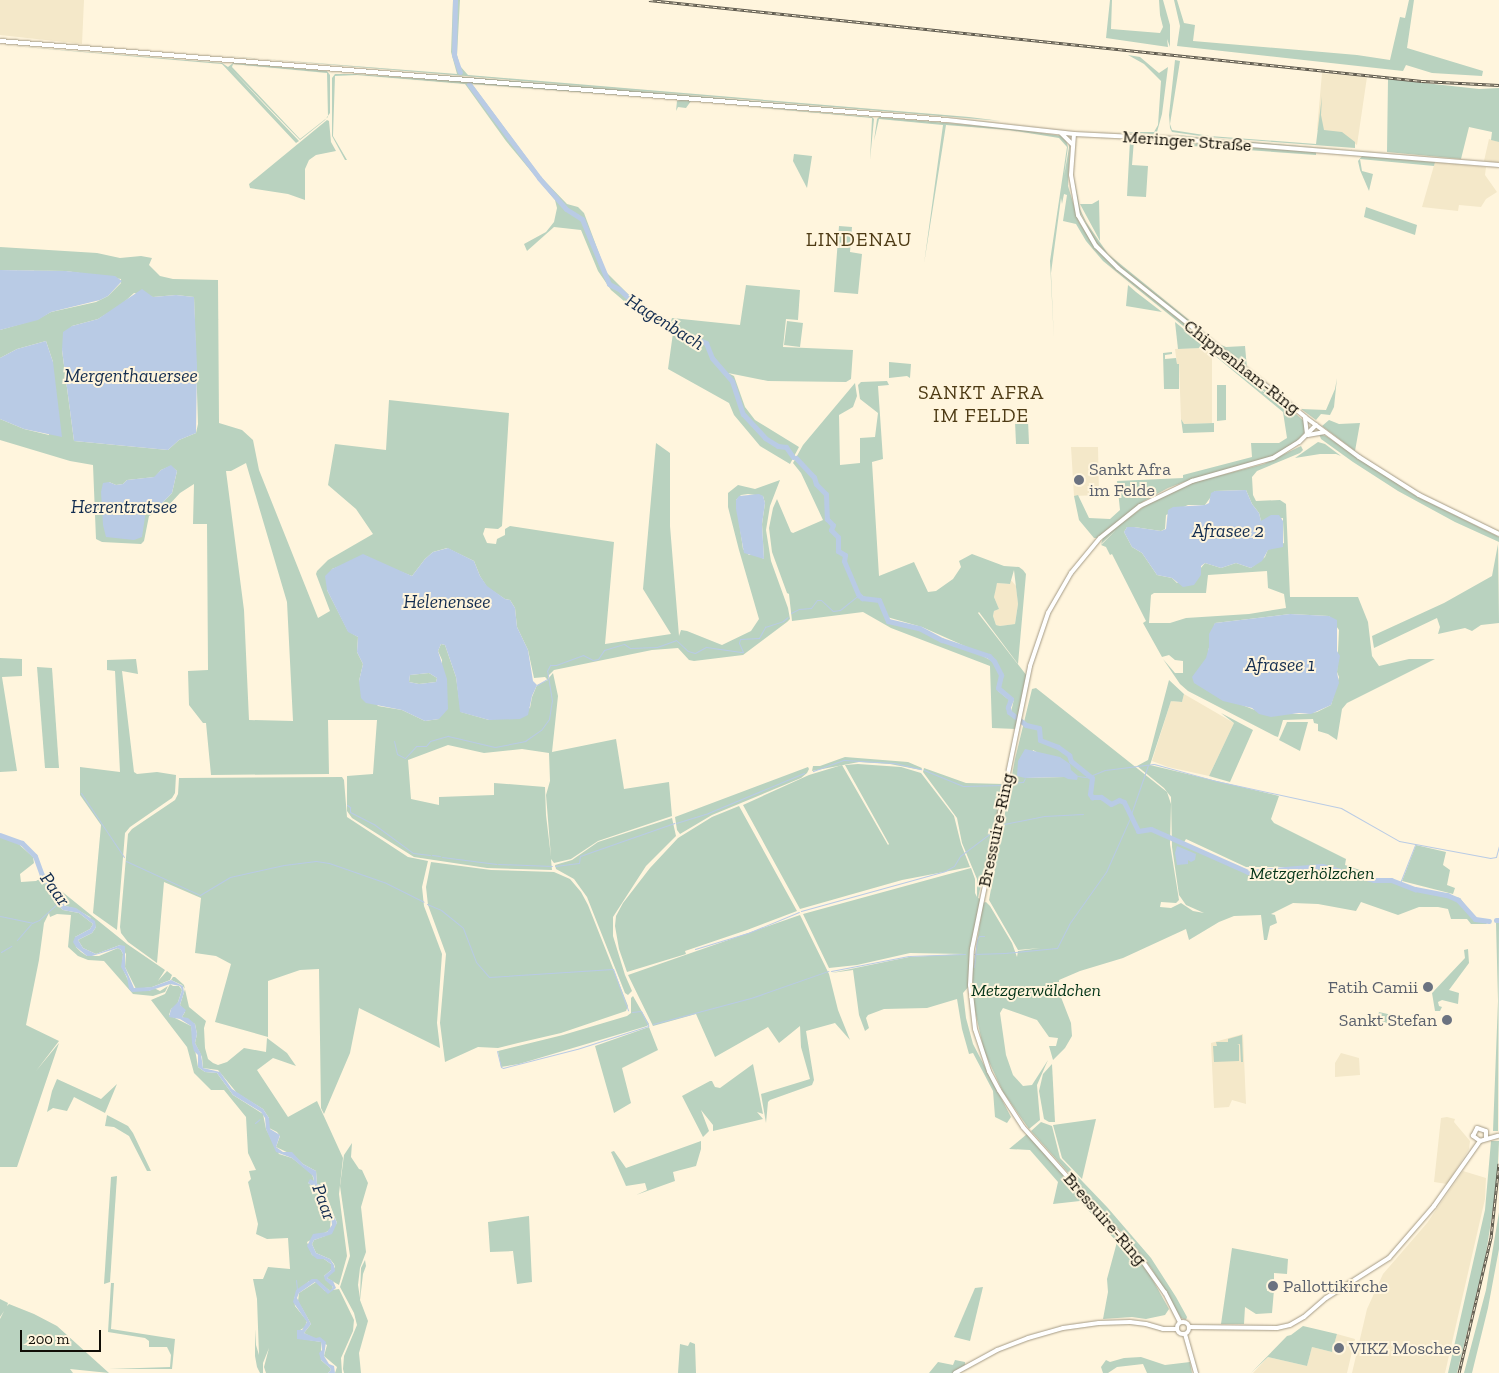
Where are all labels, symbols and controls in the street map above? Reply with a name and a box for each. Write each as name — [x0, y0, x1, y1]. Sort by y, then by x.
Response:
street label: Meringer Straße — [1122, 126, 1252, 156]
district label: LINDENAU — [805, 227, 913, 251]
water label: Hagenbach — [622, 289, 708, 355]
street label: Chippenham-Ring — [1180, 315, 1304, 419]
water label: Mergenthauersee — [64, 365, 198, 387]
district label: SANKT AFRA IM FELDE — [916, 381, 1046, 428]
place label: Sankt Afra im Felde — [1089, 459, 1171, 502]
marker: Sankt Afra im Felde — [1073, 474, 1085, 486]
water label: Herrentratsee — [71, 496, 177, 518]
water label: Afrasee 2 — [1192, 520, 1264, 542]
water label: Helenensee — [403, 591, 491, 613]
water label: Afrasee 1 — [1245, 654, 1315, 676]
street label: Bressuire-Ring — [973, 771, 1019, 889]
park label: Metzgerhölzchen — [1250, 862, 1374, 884]
water label: Paar — [35, 868, 75, 910]
place label: Fatih Camii — [1328, 976, 1418, 998]
park label: Metzgerwäldchen — [971, 979, 1101, 1001]
marker: Fatih Camii — [1422, 981, 1434, 993]
place label: Sankt Stefan — [1339, 1009, 1437, 1031]
marker: Sankt Stefan — [1441, 1014, 1453, 1026]
street label: Bressuire-Ring — [1059, 1168, 1151, 1270]
water label: Paar — [307, 1181, 341, 1223]
place label: Pallottikirche — [1283, 1275, 1388, 1297]
marker: Pallottikirche — [1267, 1280, 1279, 1292]
scale bar — [22, 1320, 104, 1352]
text: 200 m — [28, 1330, 69, 1348]
place label: VIKZ Moschee — [1349, 1337, 1460, 1359]
marker: VIKZ Moschee — [1333, 1342, 1345, 1354]

